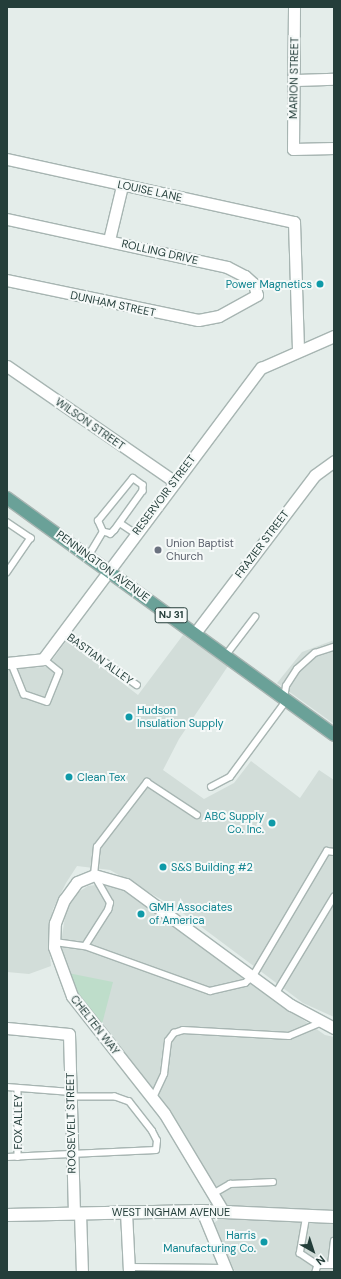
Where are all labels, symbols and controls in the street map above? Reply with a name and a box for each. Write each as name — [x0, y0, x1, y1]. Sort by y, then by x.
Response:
street label: MARION STREET — [287, 37, 301, 119]
street label: LOUISE LANE — [116, 178, 184, 204]
street label: ROLLING DRIVE — [120, 237, 200, 267]
place label: Power Magnetics — [226, 277, 312, 291]
marker: Power Magnetics — [315, 279, 325, 289]
street label: DUNHAM STREET — [69, 289, 157, 319]
street label: WILSON STREET — [53, 395, 127, 453]
street label: RESERVOIR STREET — [130, 452, 198, 538]
street label: FRAZIER STREET — [232, 508, 292, 580]
street label: PENNINGTON AVENUE — [54, 528, 152, 604]
place label: Union Baptist Church — [166, 537, 234, 563]
marker: Union Baptist Church — [153, 545, 163, 555]
road number: NJ 31 — [154, 607, 188, 623]
street label: BASTIAN ALLEY — [65, 631, 135, 687]
place label: Hudson Insulation Supply — [137, 704, 224, 730]
marker: Hudson Insulation Supply — [124, 712, 134, 722]
place label: Clean Tex — [77, 770, 125, 784]
marker: Clean Tex — [64, 772, 74, 782]
place label: ABC Supply Co. Inc. — [204, 810, 264, 836]
marker: ABC Supply Co. Inc. — [267, 818, 277, 828]
place label: S&S Building #2 — [171, 860, 253, 874]
marker: S&S Building #2 — [158, 862, 168, 872]
place label: GMH Associates of America — [149, 901, 233, 927]
marker: GMH Associates of America — [136, 909, 146, 919]
street label: CHELTEN WAY — [68, 993, 122, 1057]
street label: ROOSEVELT STREET — [64, 1072, 78, 1174]
street label: FOX ALLEY — [11, 1095, 25, 1149]
street label: WEST INGHAM AVENUE — [112, 1205, 230, 1219]
place label: Harris Manufacturing Co. — [163, 1229, 256, 1255]
north arrow — [293, 1231, 333, 1271]
marker: Harris Manufacturing Co. — [259, 1237, 269, 1247]
text: N — [313, 1252, 328, 1268]

